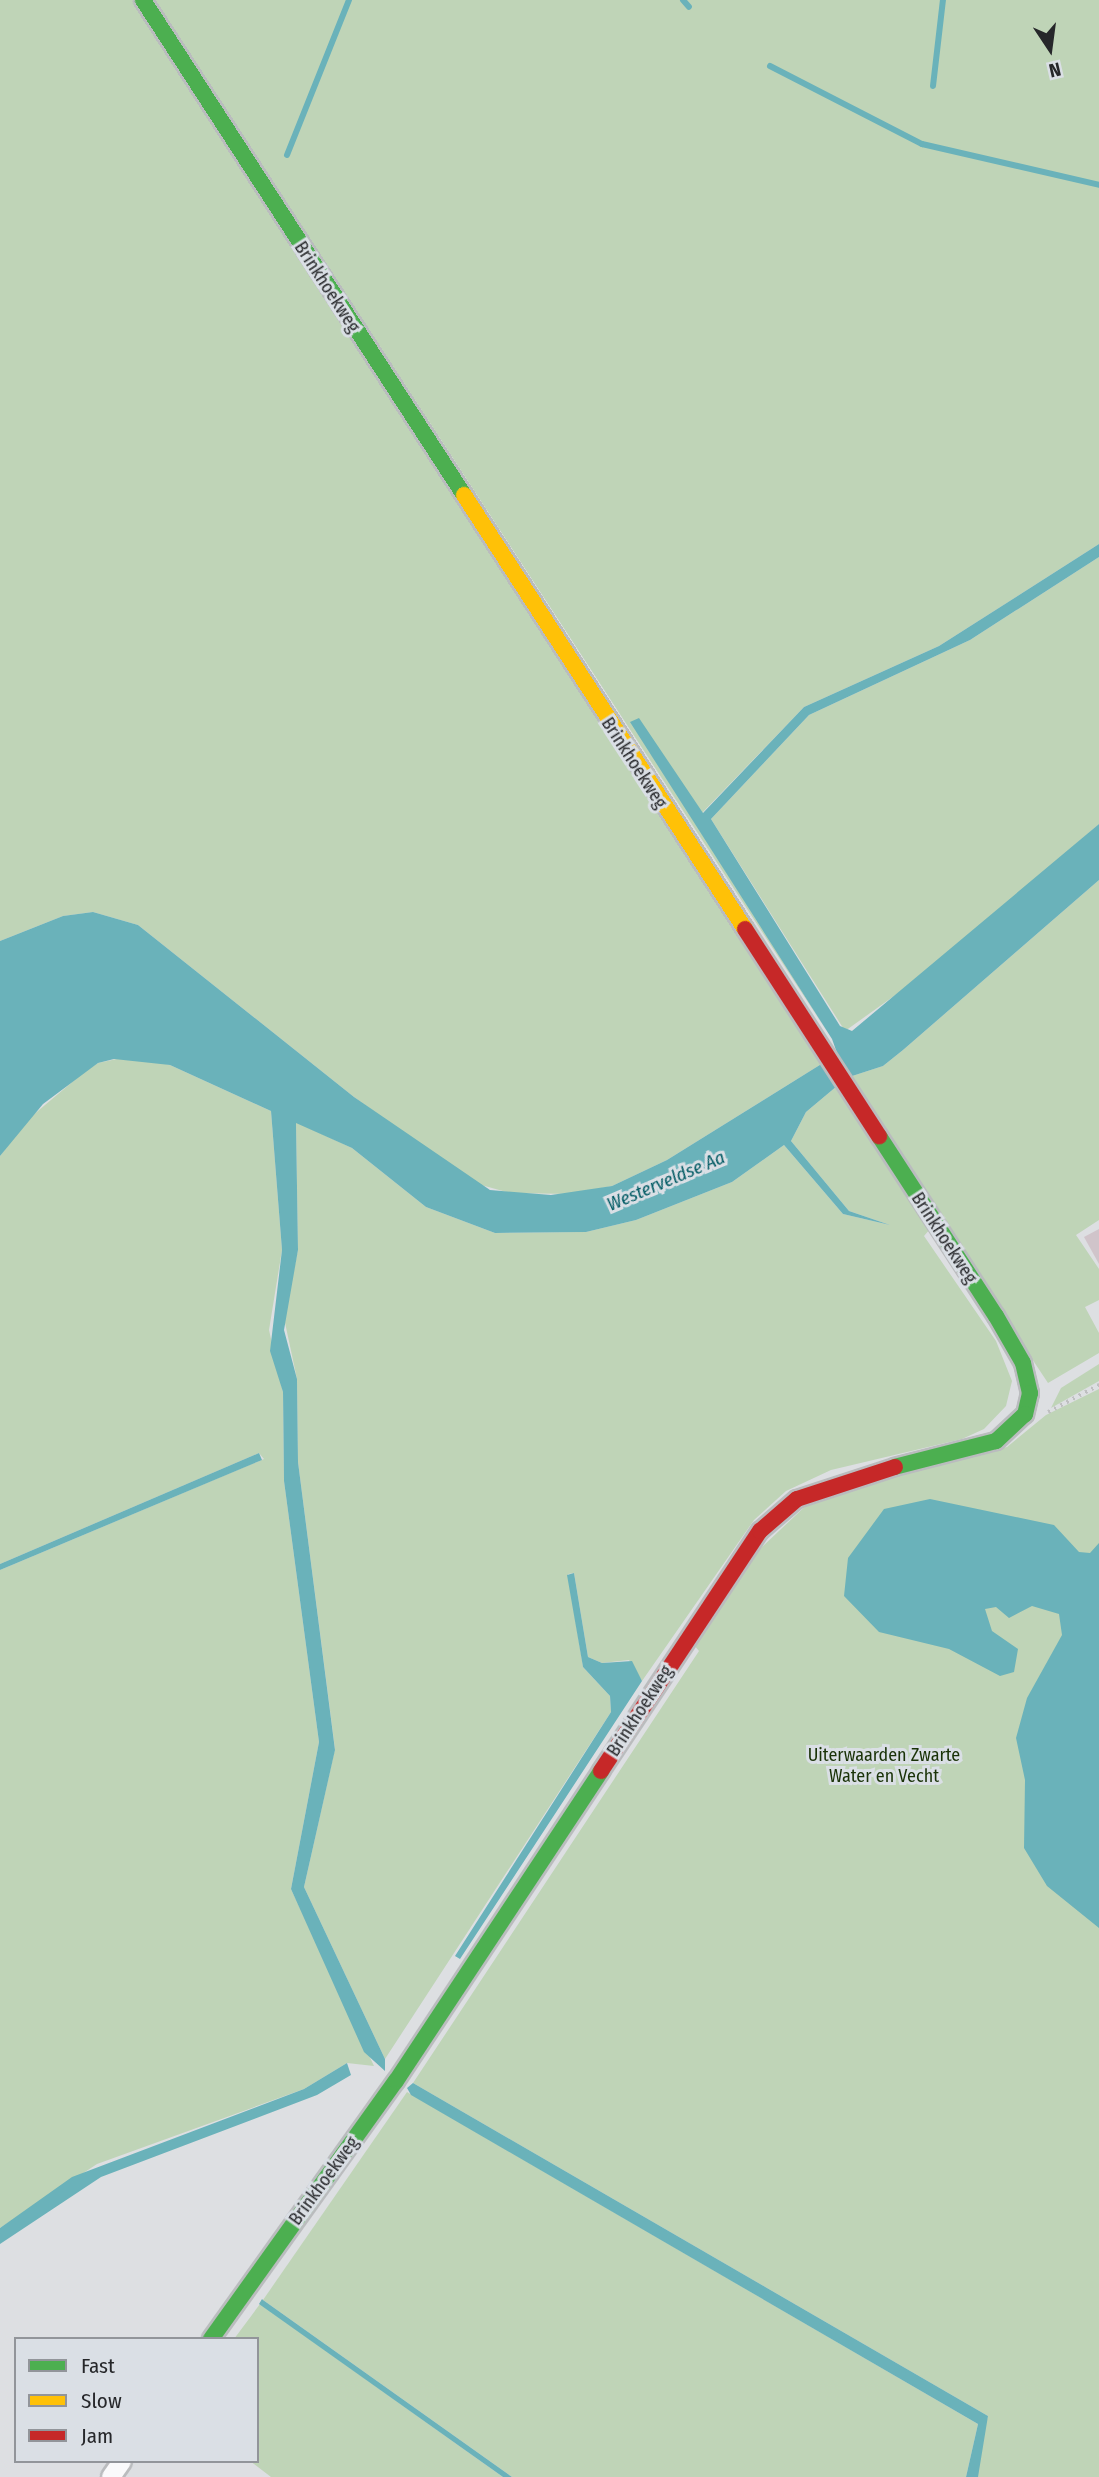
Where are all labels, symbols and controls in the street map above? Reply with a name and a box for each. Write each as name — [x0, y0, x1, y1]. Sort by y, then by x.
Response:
north arrow — [1015, 14, 1085, 84]
text: N — [1047, 57, 1063, 82]
street label: Brinkhoekweg — [290, 238, 364, 336]
street label: Brinkhoekweg — [597, 714, 671, 812]
water label: Westerveldse Aa — [604, 1146, 728, 1216]
street label: Brinkhoekweg — [907, 1189, 981, 1287]
street label: Brinkhoekweg — [603, 1662, 677, 1760]
park label: Uiterwaarden Zwarte Water en Vecht — [808, 1745, 960, 1788]
street label: Brinkhoekweg — [285, 2133, 363, 2229]
legend — [14, 2337, 259, 2463]
text: Fast — [81, 2353, 115, 2379]
text: Slow — [81, 2388, 122, 2414]
text: Jam — [81, 2423, 113, 2449]

